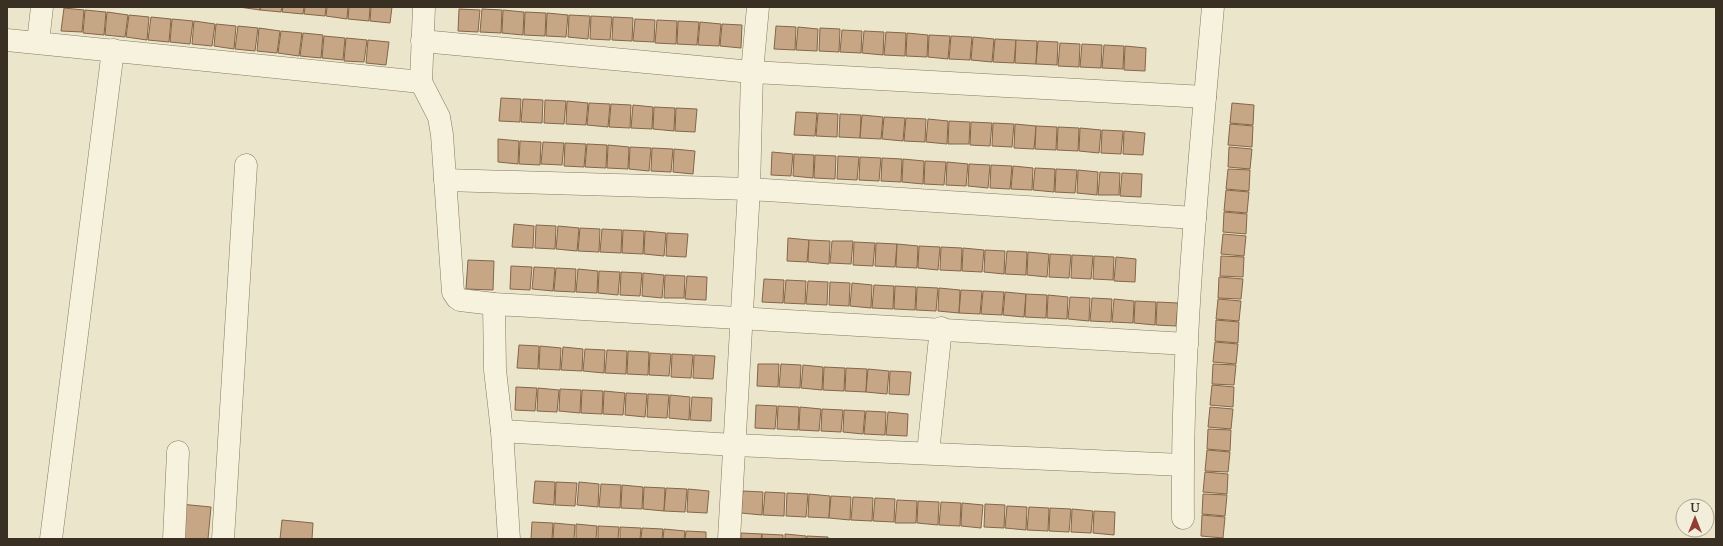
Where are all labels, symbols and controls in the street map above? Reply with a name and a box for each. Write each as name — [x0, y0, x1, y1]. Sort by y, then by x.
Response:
north arrow — [1675, 498, 1715, 538]
text: U — [1690, 501, 1700, 515]

